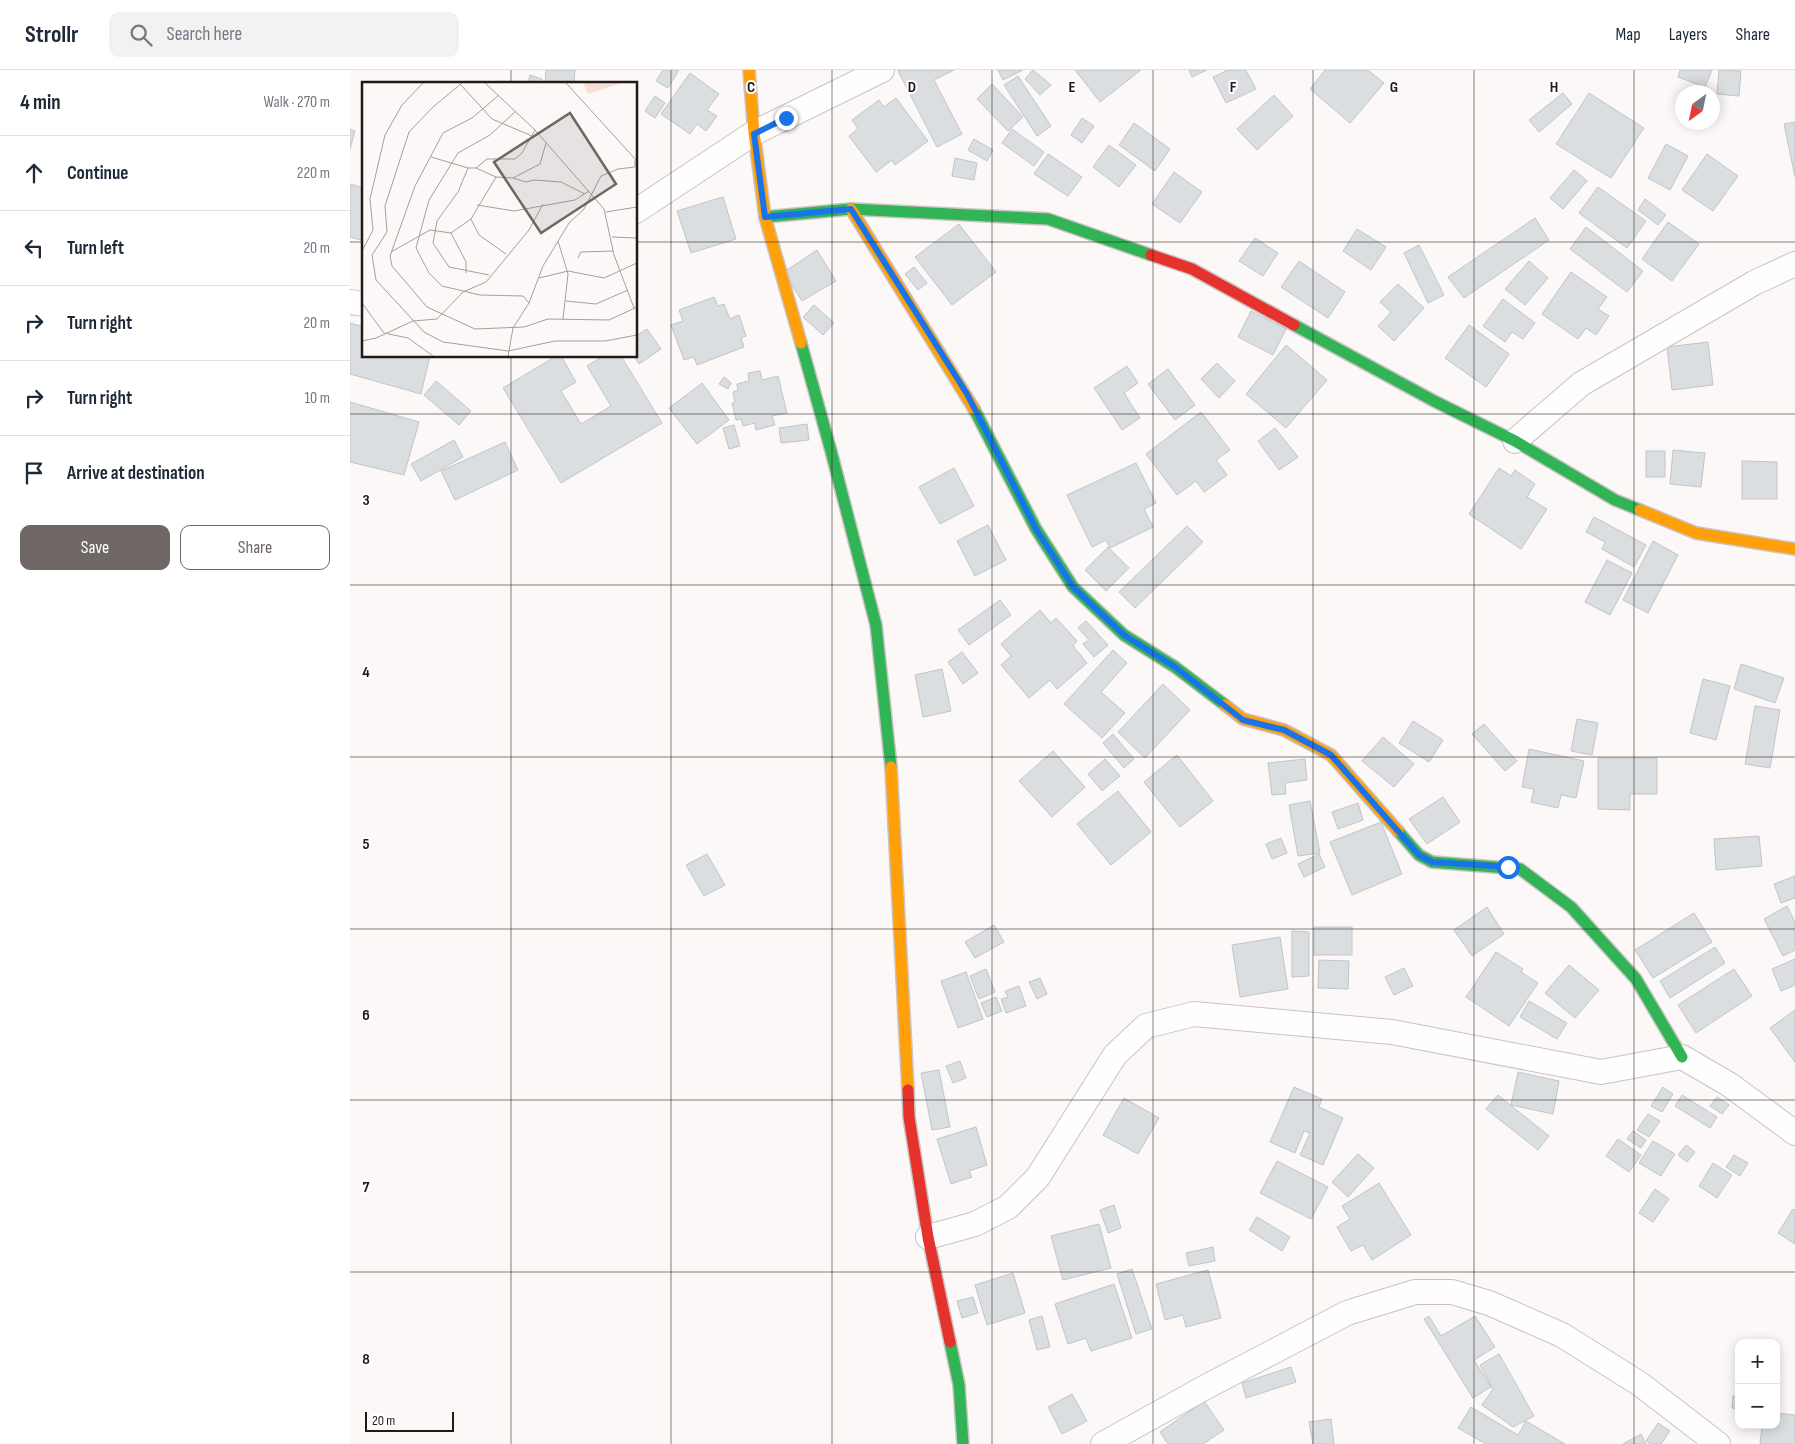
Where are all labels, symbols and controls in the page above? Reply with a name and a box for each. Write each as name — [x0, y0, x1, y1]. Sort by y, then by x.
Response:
search box — [109, 12, 459, 57]
text: Strollr — [25, 20, 79, 49]
icon: search — [127, 21, 155, 49]
text: Search here — [167, 23, 242, 46]
text: Map — [1616, 24, 1641, 45]
text: Layers — [1669, 24, 1708, 45]
text: Share — [1736, 24, 1770, 45]
text: C — [747, 78, 755, 97]
text: D — [908, 78, 916, 97]
text: E — [1069, 78, 1076, 97]
text: F — [1230, 78, 1237, 97]
text: G — [1390, 78, 1398, 97]
text: H — [1550, 78, 1558, 97]
inset map — [362, 82, 638, 358]
north arrow — [1675, 85, 1720, 130]
text: 4 min — [20, 90, 61, 115]
text: Walk · 270 m — [264, 93, 330, 112]
route end — [775, 107, 798, 130]
icon: ahead — [20, 159, 48, 187]
text: Continue — [67, 162, 128, 185]
text: 220 m — [297, 164, 330, 183]
icon: left — [20, 234, 48, 262]
text: Turn left — [67, 237, 124, 260]
text: 20 m — [303, 239, 330, 258]
icon: right — [20, 309, 48, 337]
text: Turn right — [67, 312, 132, 335]
text: 20 m — [303, 314, 330, 333]
icon: right — [20, 384, 48, 412]
text: Turn right — [67, 387, 132, 410]
text: 10 m — [304, 389, 330, 408]
icon: arrive — [20, 459, 48, 487]
text: Arrive at destination — [67, 462, 205, 485]
text: 3 — [362, 491, 370, 510]
button: Save — [20, 525, 170, 570]
button: Share — [180, 525, 330, 570]
text: 4 — [362, 663, 370, 682]
text: 5 — [362, 835, 370, 854]
route start — [1497, 856, 1520, 879]
text: 6 — [362, 1006, 370, 1025]
text: 7 — [363, 1178, 370, 1197]
map controls — [1735, 1339, 1780, 1429]
button: + — [1735, 1339, 1780, 1384]
text: 8 — [362, 1350, 370, 1369]
button: − — [1735, 1384, 1780, 1429]
scale bar — [365, 1409, 454, 1432]
text: 20 m — [372, 1412, 395, 1429]

